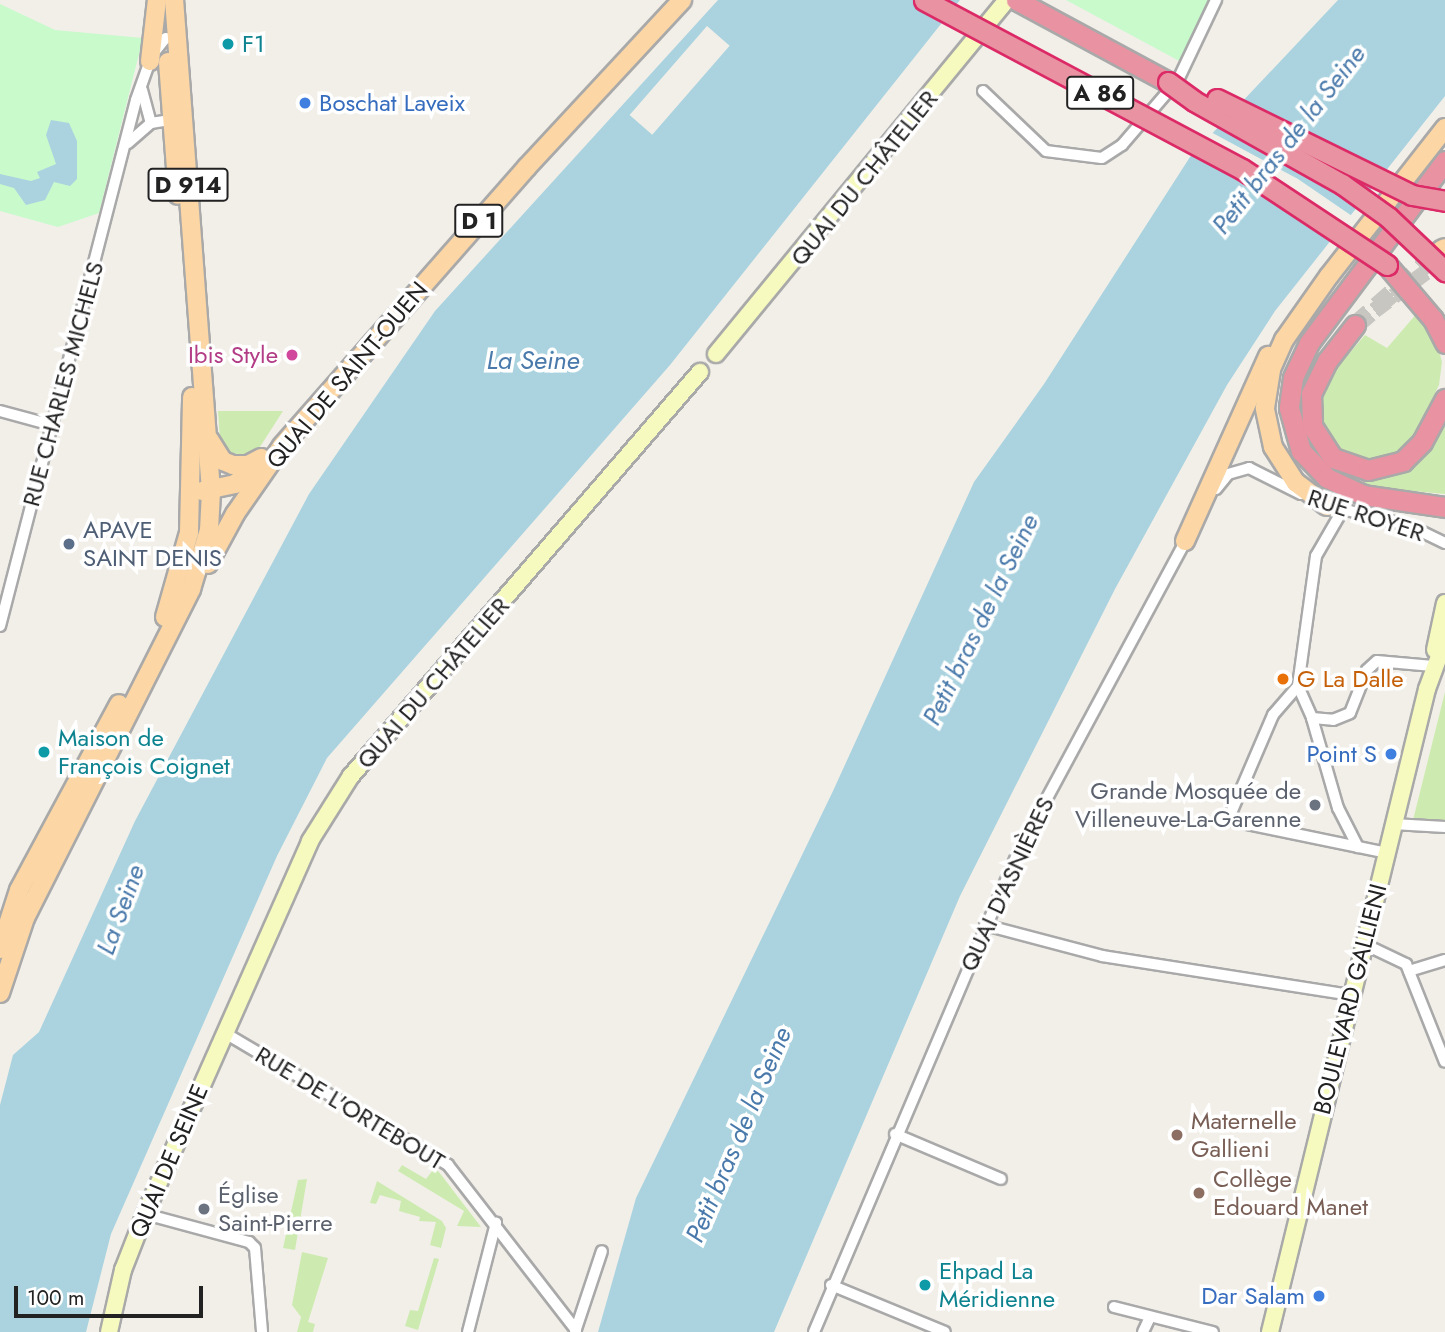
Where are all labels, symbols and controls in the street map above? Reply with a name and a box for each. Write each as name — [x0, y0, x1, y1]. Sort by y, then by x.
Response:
place label: F1 — [242, 30, 265, 58]
marker: F1 — [220, 36, 236, 52]
water label: Petit bras de la Seine — [1206, 39, 1372, 241]
road number: A 86 — [1065, 74, 1135, 113]
street label: QUAI DU CHÂTELIER — [785, 85, 943, 271]
place label: Boschat Laveix — [319, 89, 465, 117]
marker: Boschat Laveix — [297, 95, 313, 111]
road number: D 914 — [146, 166, 230, 204]
road number: D 1 — [453, 202, 505, 241]
street label: RUE CHARLES MICHELS — [16, 258, 110, 510]
street label: QUAI DE SAINT-OUEN — [260, 276, 434, 474]
place label: Ibis Style — [188, 341, 278, 369]
water label: La Seine — [486, 345, 580, 377]
marker: Ibis Style — [284, 347, 300, 363]
street label: RUE ROYER — [1304, 483, 1428, 547]
water label: Petit bras de la Seine — [916, 509, 1046, 731]
place label: APAVE SAINT DENIS — [83, 516, 222, 572]
marker: APAVE SAINT DENIS — [61, 536, 77, 552]
street label: QUAI DU CHÂTELIER — [351, 592, 515, 774]
place label: G La Dalle — [1297, 665, 1404, 693]
marker: G La Dalle — [1275, 671, 1291, 687]
place label: Maison de François Coignet — [58, 724, 230, 780]
place label: Point S — [1307, 740, 1377, 768]
marker: Maison de François Coignet — [36, 744, 52, 760]
marker: Point S — [1383, 746, 1399, 762]
place label: Grande Mosquée de Villeneuve-La-Garenne — [1075, 777, 1301, 833]
street label: QUAI D'ASNIÈRES — [954, 792, 1060, 976]
marker: Grande Mosquée de Villeneuve-La-Garenne — [1307, 797, 1323, 813]
water label: La Seine — [90, 861, 152, 959]
street label: BOULEVARD GALLIENI — [1307, 881, 1393, 1117]
water label: Petit bras de la Seine — [680, 1023, 798, 1247]
street label: RUE DE L'ORTEBOUT — [250, 1040, 450, 1176]
street label: QUAI DE SEINE — [124, 1080, 214, 1242]
place label: Maternelle Gallieni — [1191, 1107, 1297, 1163]
marker: Maternelle Gallieni — [1169, 1127, 1185, 1143]
place label: Collège Edouard Manet — [1213, 1165, 1368, 1221]
place label: Église Saint-Pierre — [218, 1181, 333, 1237]
marker: Collège Edouard Manet — [1191, 1185, 1207, 1201]
marker: Église Saint-Pierre — [196, 1201, 212, 1217]
place label: Ehpad La Méridienne — [939, 1257, 1055, 1313]
scale bar — [18, 1272, 206, 1316]
marker: Ehpad La Méridienne — [917, 1277, 933, 1293]
place label: Dar Salam — [1201, 1282, 1305, 1310]
text: 100 m — [27, 1283, 84, 1313]
marker: Dar Salam — [1311, 1288, 1327, 1304]

